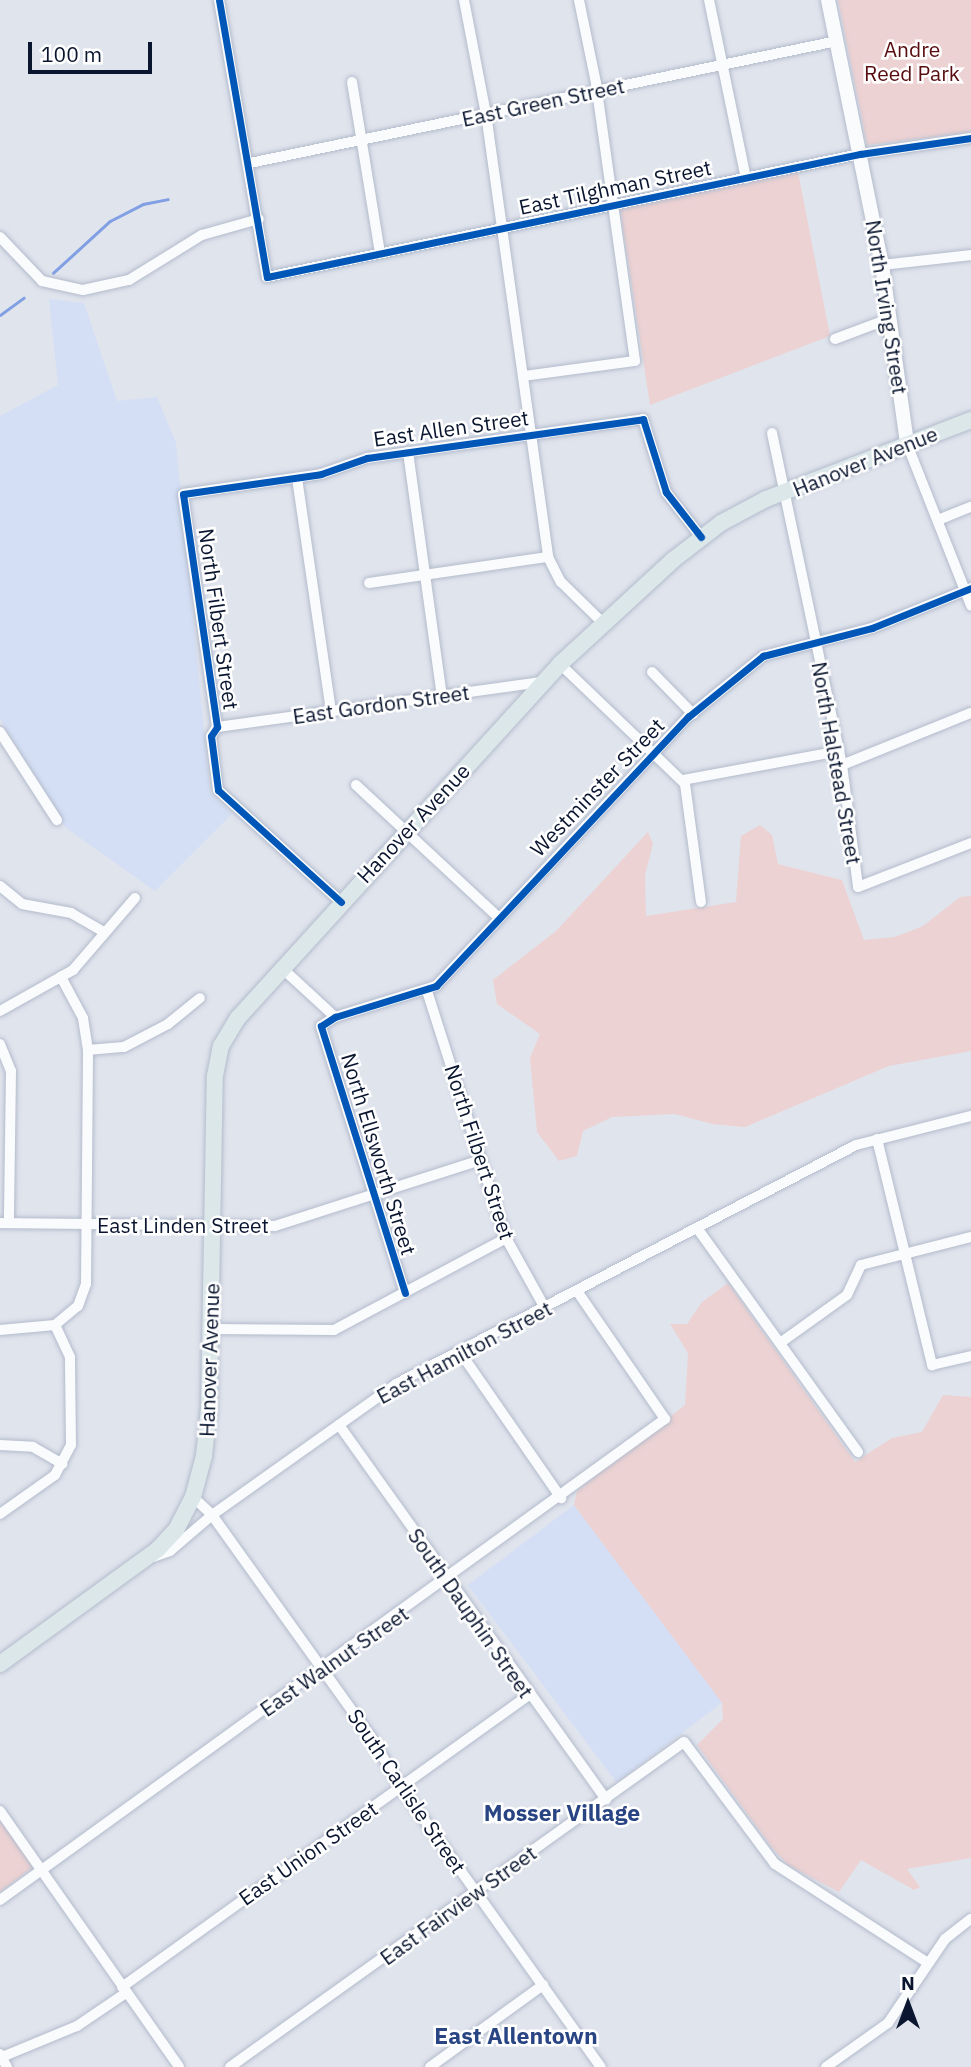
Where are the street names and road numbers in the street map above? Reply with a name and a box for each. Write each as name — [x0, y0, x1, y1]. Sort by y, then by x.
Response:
street label: East Green Street — [459, 72, 627, 132]
street label: East Tilghman Street — [517, 154, 713, 220]
street label: North Irving Street — [861, 218, 913, 396]
street label: East Allen Street — [372, 405, 530, 451]
street label: Hanover Avenue — [789, 420, 941, 502]
street label: North Filbert Street — [194, 527, 244, 711]
street label: North Halstead Street — [807, 660, 867, 866]
street label: East Gordon Street — [291, 679, 471, 729]
street label: Westminster Street — [525, 713, 669, 861]
street label: Hanover Avenue — [351, 758, 475, 888]
street label: North Ellsworth Street — [336, 1050, 422, 1258]
street label: North Filbert Street — [440, 1061, 520, 1243]
street label: East Linden Street — [97, 1212, 269, 1238]
street label: Hanover Avenue — [194, 1283, 224, 1437]
street label: East Hamilton Street — [372, 1295, 556, 1409]
street label: South Dauphin Street — [403, 1523, 539, 1703]
street label: East Walnut Street — [255, 1600, 413, 1722]
street label: South Carlisle Street — [343, 1704, 471, 1878]
street label: East Union Street — [234, 1796, 382, 1910]
street label: East Fairview Street — [375, 1840, 541, 1970]

